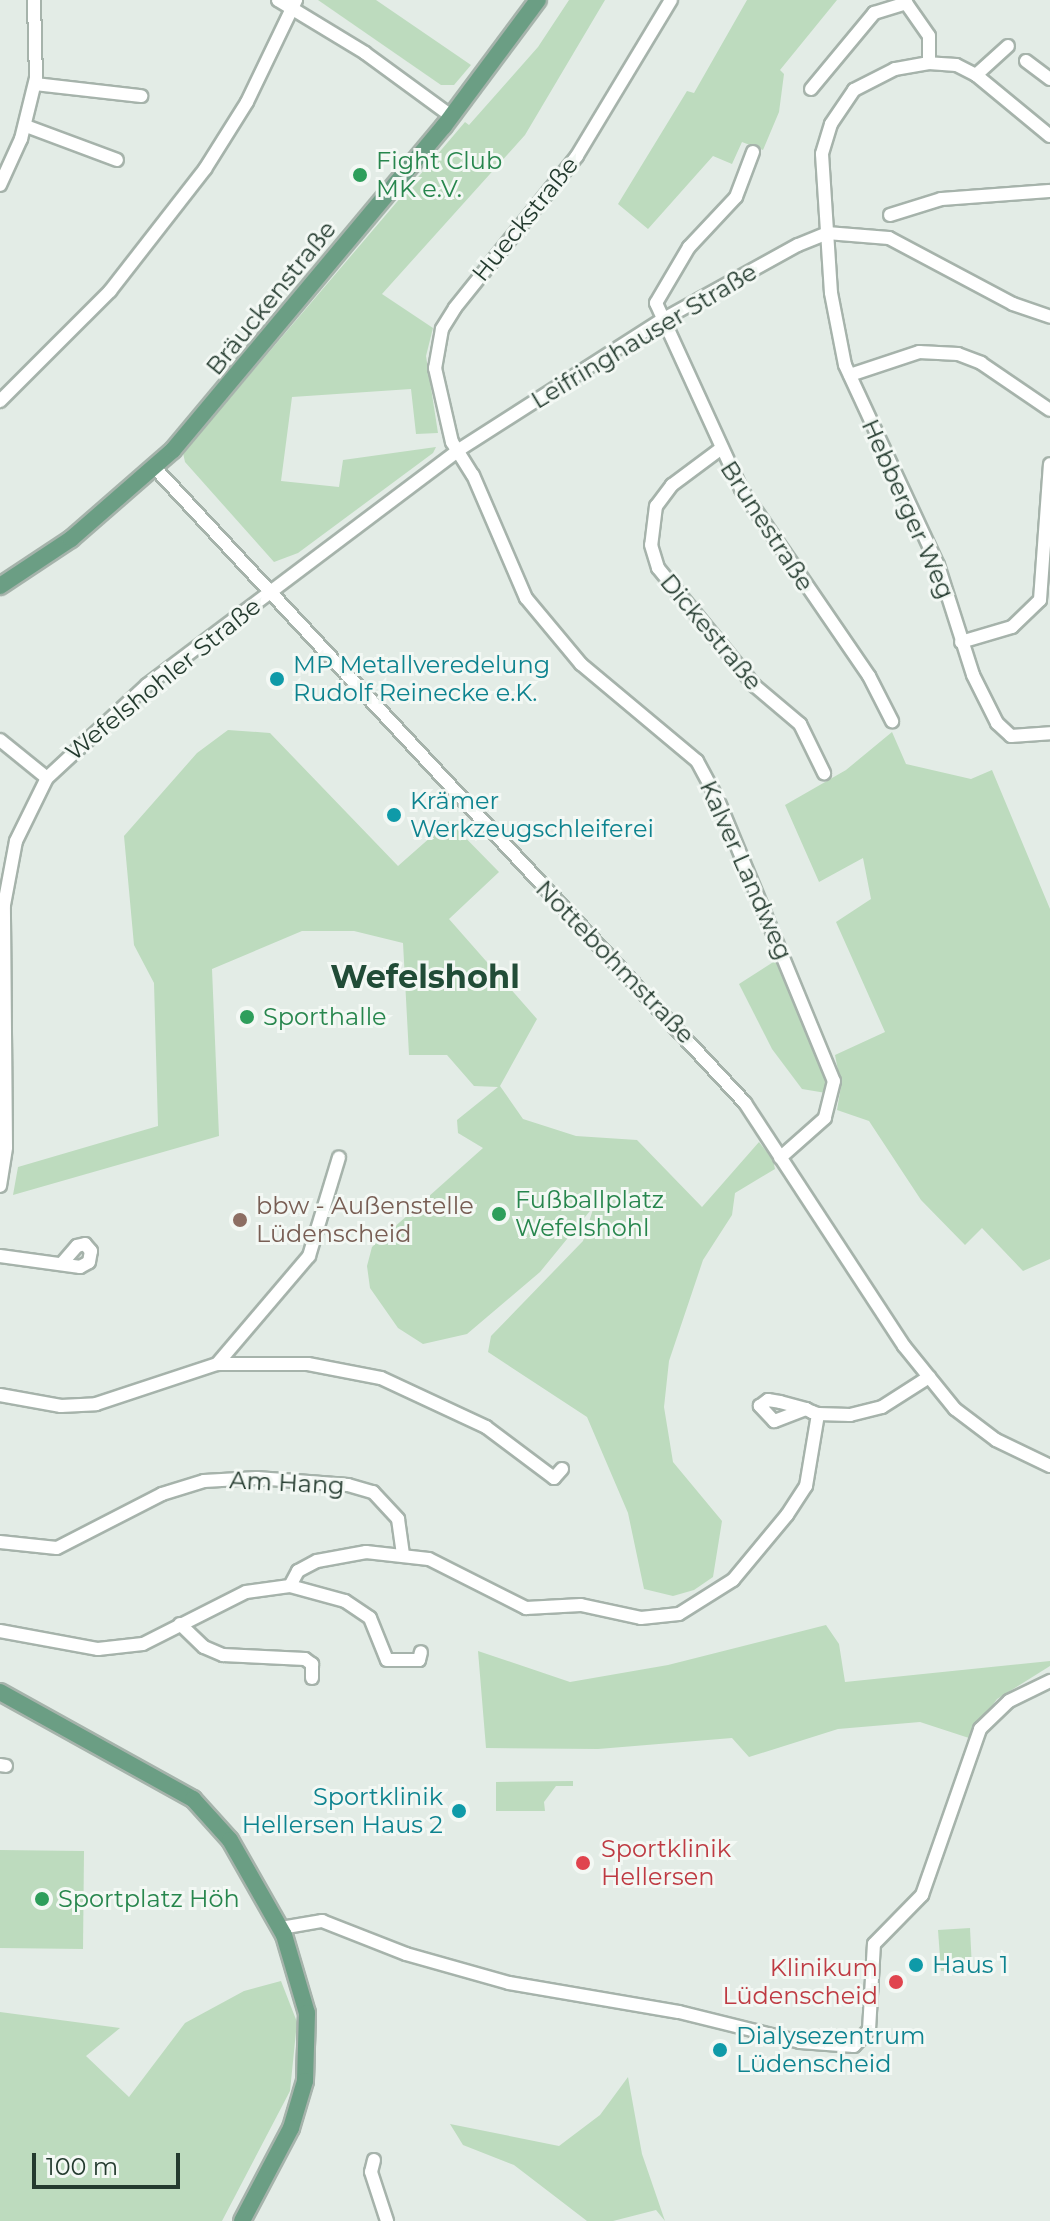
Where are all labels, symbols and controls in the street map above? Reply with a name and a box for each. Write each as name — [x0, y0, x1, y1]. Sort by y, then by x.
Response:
place label: Fight Club MK e.V. — [376, 147, 502, 203]
street label: Hueckstraße — [466, 151, 584, 287]
marker: Fight Club MK e.V. — [351, 166, 369, 184]
street label: Bräuckenstraße — [200, 215, 342, 381]
street label: Leifringhauser Straße — [526, 257, 762, 415]
street label: Hebberger Weg — [855, 415, 961, 603]
street label: Brunestraße — [714, 456, 820, 596]
street label: Dickestraße — [654, 568, 768, 696]
street label: Wefelshohler Straße — [60, 591, 266, 767]
place label: MP Metallveredelung Rudolf Reinecke e.K. — [293, 651, 550, 707]
marker: MP Metallveredelung Rudolf Reinecke e.K. — [268, 670, 286, 688]
street label: Kalver Landweg — [694, 776, 798, 964]
place label: Krämer Werkzeugschleiferei — [410, 787, 654, 843]
marker: Krämer Werkzeugschleiferei — [385, 806, 403, 824]
street label: Nottebohmstraße — [530, 874, 700, 1050]
district label: Wefelshohl — [330, 958, 520, 996]
place label: Sporthalle — [263, 1003, 387, 1031]
marker: Sporthalle — [238, 1008, 256, 1026]
place label: Fußballplatz Wefelshohl — [515, 1186, 664, 1242]
place label: bbw - Außenstelle Lüdenscheid — [256, 1192, 474, 1248]
marker: Fußballplatz Wefelshohl — [490, 1205, 508, 1223]
marker: bbw - Außenstelle Lüdenscheid — [231, 1211, 249, 1229]
street label: Am Hang — [229, 1466, 345, 1500]
place label: Sportklinik Hellersen Haus 2 — [242, 1783, 443, 1839]
marker: Sportklinik Hellersen Haus 2 — [450, 1802, 468, 1820]
place label: Sportklinik Hellersen — [601, 1835, 731, 1891]
marker: Sportklinik Hellersen — [572, 1852, 594, 1874]
place label: Sportplatz Höh — [58, 1885, 240, 1913]
marker: Sportplatz Höh — [33, 1890, 51, 1908]
place label: Haus 1 — [932, 1951, 1008, 1979]
place label: Klinikum Lüdenscheid — [722, 1954, 878, 2010]
marker: Haus 1 — [907, 1956, 925, 1974]
marker: Klinikum Lüdenscheid — [885, 1971, 907, 1993]
place label: Dialysezentrum Lüdenscheid — [736, 2022, 925, 2078]
marker: Dialysezentrum Lüdenscheid — [711, 2041, 729, 2059]
scale bar — [36, 2137, 184, 2187]
text: 100 m — [46, 2152, 118, 2181]

